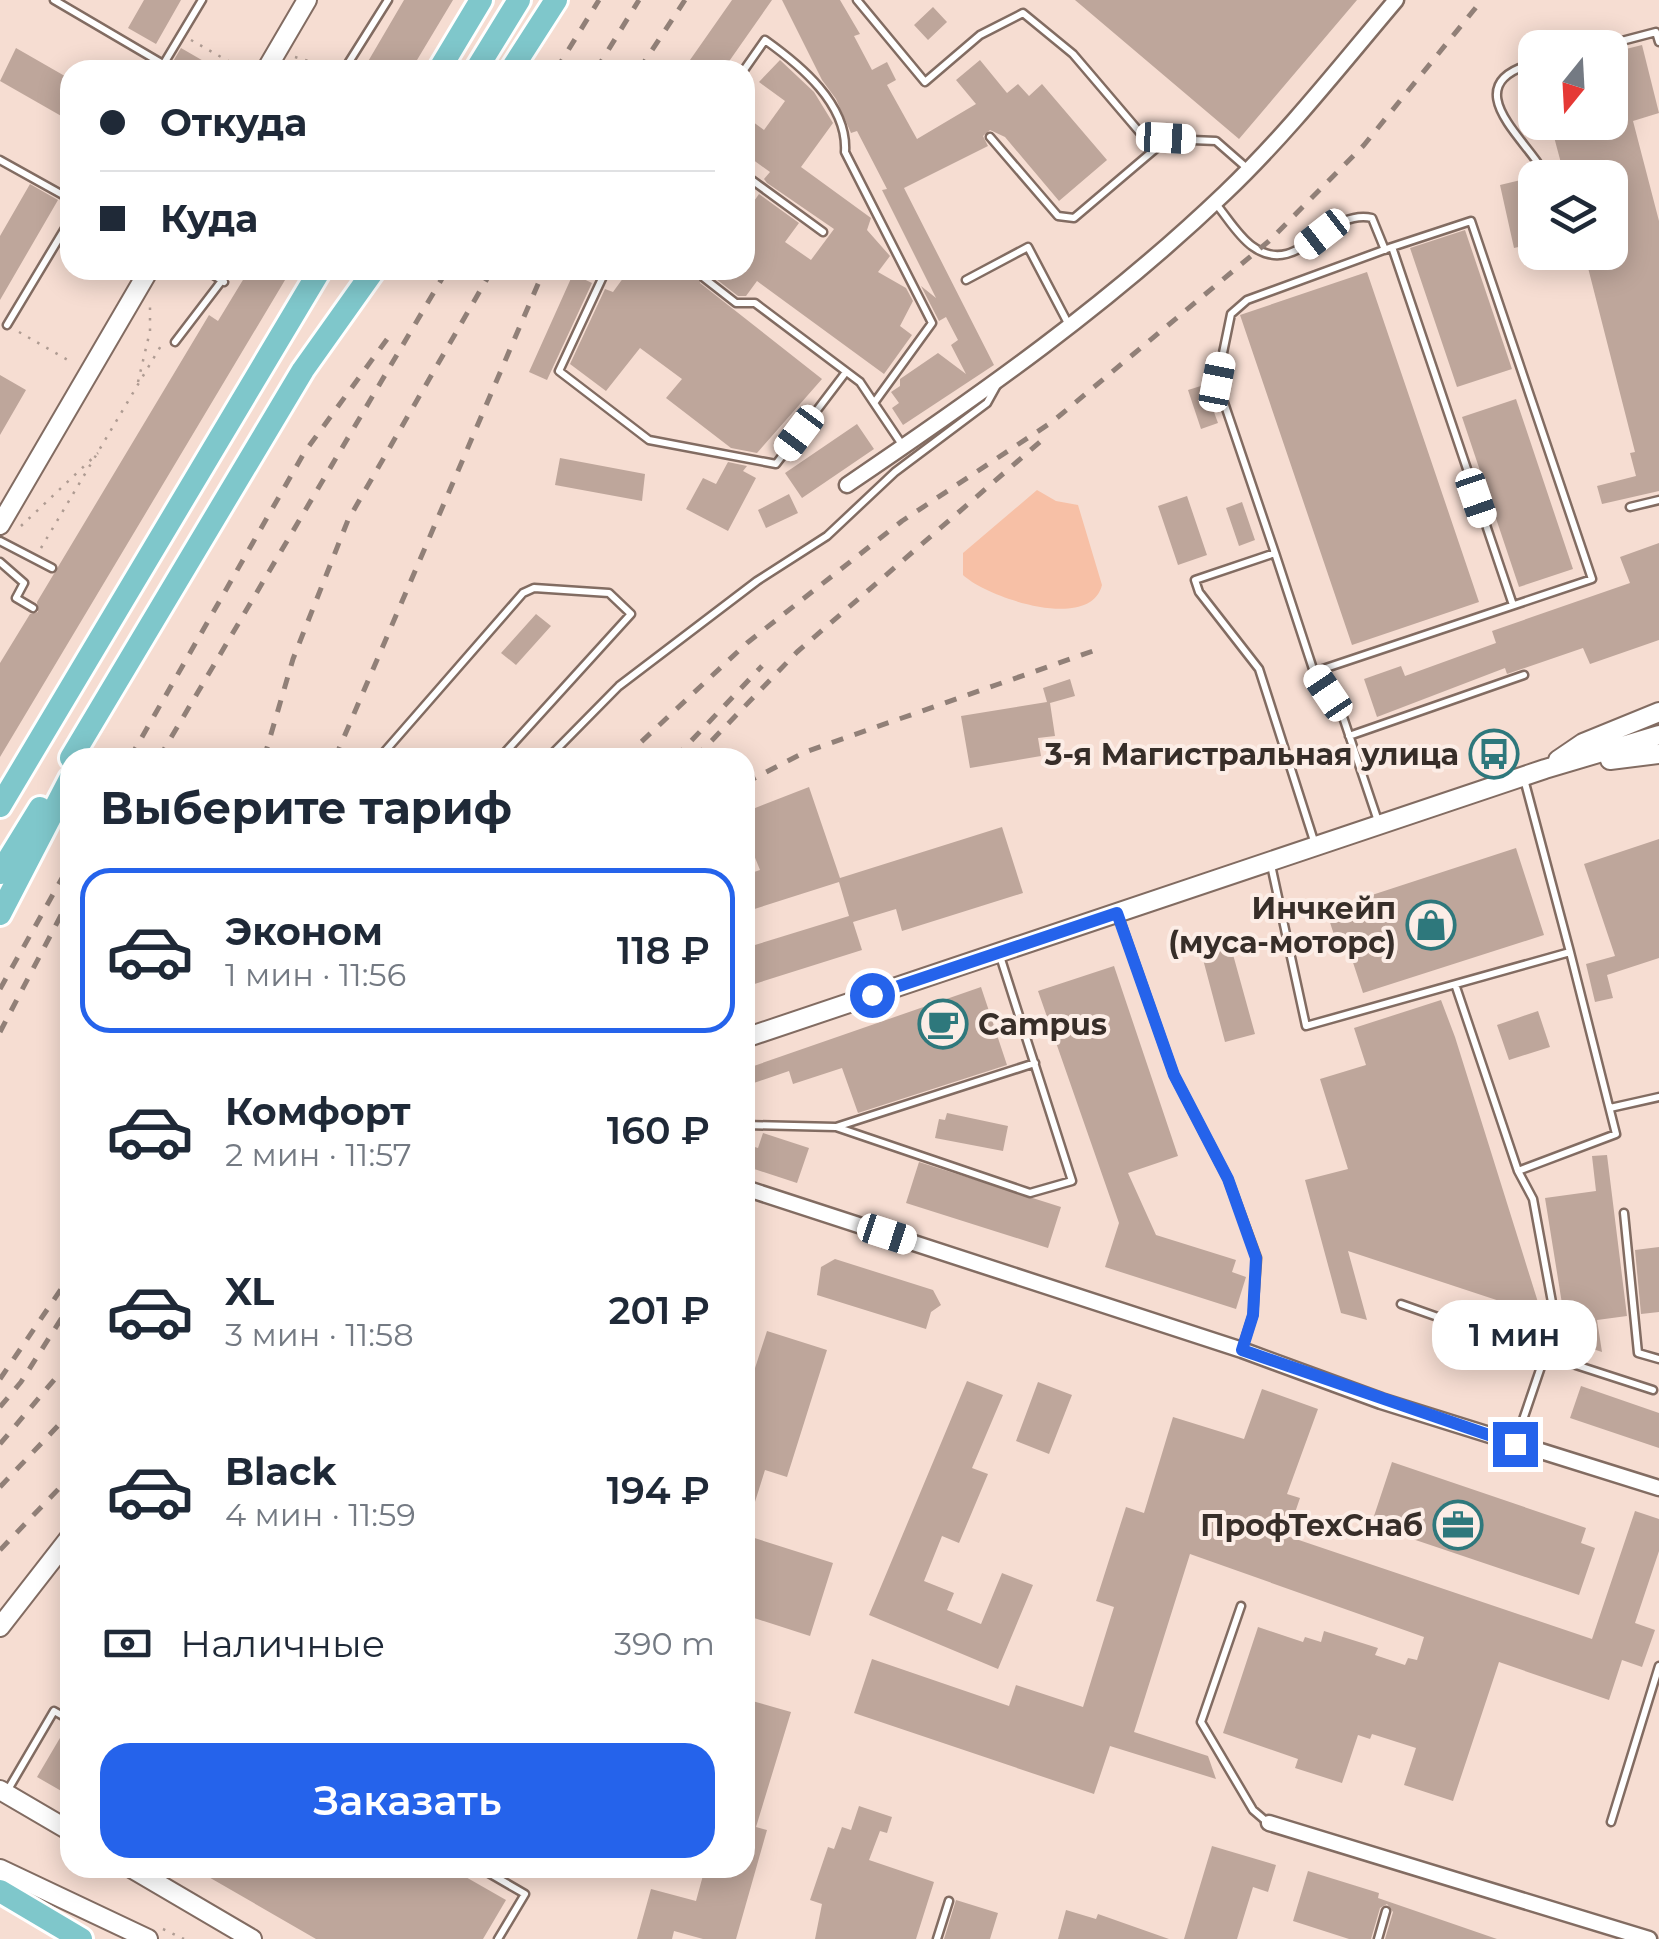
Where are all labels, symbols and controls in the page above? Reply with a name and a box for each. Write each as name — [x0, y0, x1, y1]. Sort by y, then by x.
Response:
north arrow — [1518, 30, 1628, 140]
map controls — [1518, 30, 1628, 270]
text: Откуда — [160, 99, 307, 146]
car — [1135, 121, 1197, 155]
button: layers — [1518, 160, 1628, 270]
text: Куда — [160, 195, 258, 242]
car — [1289, 204, 1355, 264]
car — [1197, 350, 1237, 414]
car — [769, 400, 829, 466]
car — [1452, 465, 1500, 531]
car — [1299, 660, 1357, 726]
bus stop icon: 3-я Магистральная улица — [1468, 728, 1520, 780]
place label: 3-я Магистральная улица — [1044, 736, 1459, 773]
text: Выберите тариф — [100, 780, 512, 835]
place label: Инчкейп (муса-моторс) — [1168, 890, 1396, 961]
shop icon: Инчкейп (муса-моторс) — [1405, 899, 1457, 951]
icon: car — [105, 906, 195, 996]
text: Эконом — [225, 908, 383, 955]
text: 118 ₽ — [617, 927, 710, 974]
text: 1 мин · 11:56 — [225, 955, 406, 994]
route start — [850, 973, 895, 1018]
cafe icon: Campus — [917, 998, 969, 1050]
place label: Campus — [978, 1006, 1107, 1043]
icon: car — [105, 1086, 195, 1176]
text: Комфорт — [225, 1088, 411, 1135]
text: 160 ₽ — [607, 1107, 710, 1154]
text: 2 мин · 11:57 — [225, 1135, 412, 1174]
car — [854, 1210, 920, 1258]
icon: car — [105, 1266, 195, 1356]
text: XL — [225, 1268, 274, 1315]
text: 201 ₽ — [608, 1287, 710, 1334]
callout: 1 мин — [1432, 1299, 1598, 1369]
text: 3 мин · 11:58 — [225, 1315, 414, 1354]
text: 1 мин — [1469, 1315, 1560, 1354]
route end — [1493, 1422, 1538, 1467]
icon: car — [105, 1446, 195, 1536]
text: Black — [225, 1448, 336, 1495]
text: 194 ₽ — [606, 1467, 710, 1514]
text: 4 мин · 11:59 — [225, 1495, 416, 1534]
office icon: ПрофТехСнаб — [1432, 1499, 1484, 1551]
place label: ПрофТехСнаб — [1200, 1507, 1423, 1544]
icon: cash — [100, 1616, 155, 1671]
text: Наличные — [180, 1620, 385, 1667]
text: 390 m — [614, 1624, 715, 1663]
button: Заказать — [100, 1743, 715, 1858]

